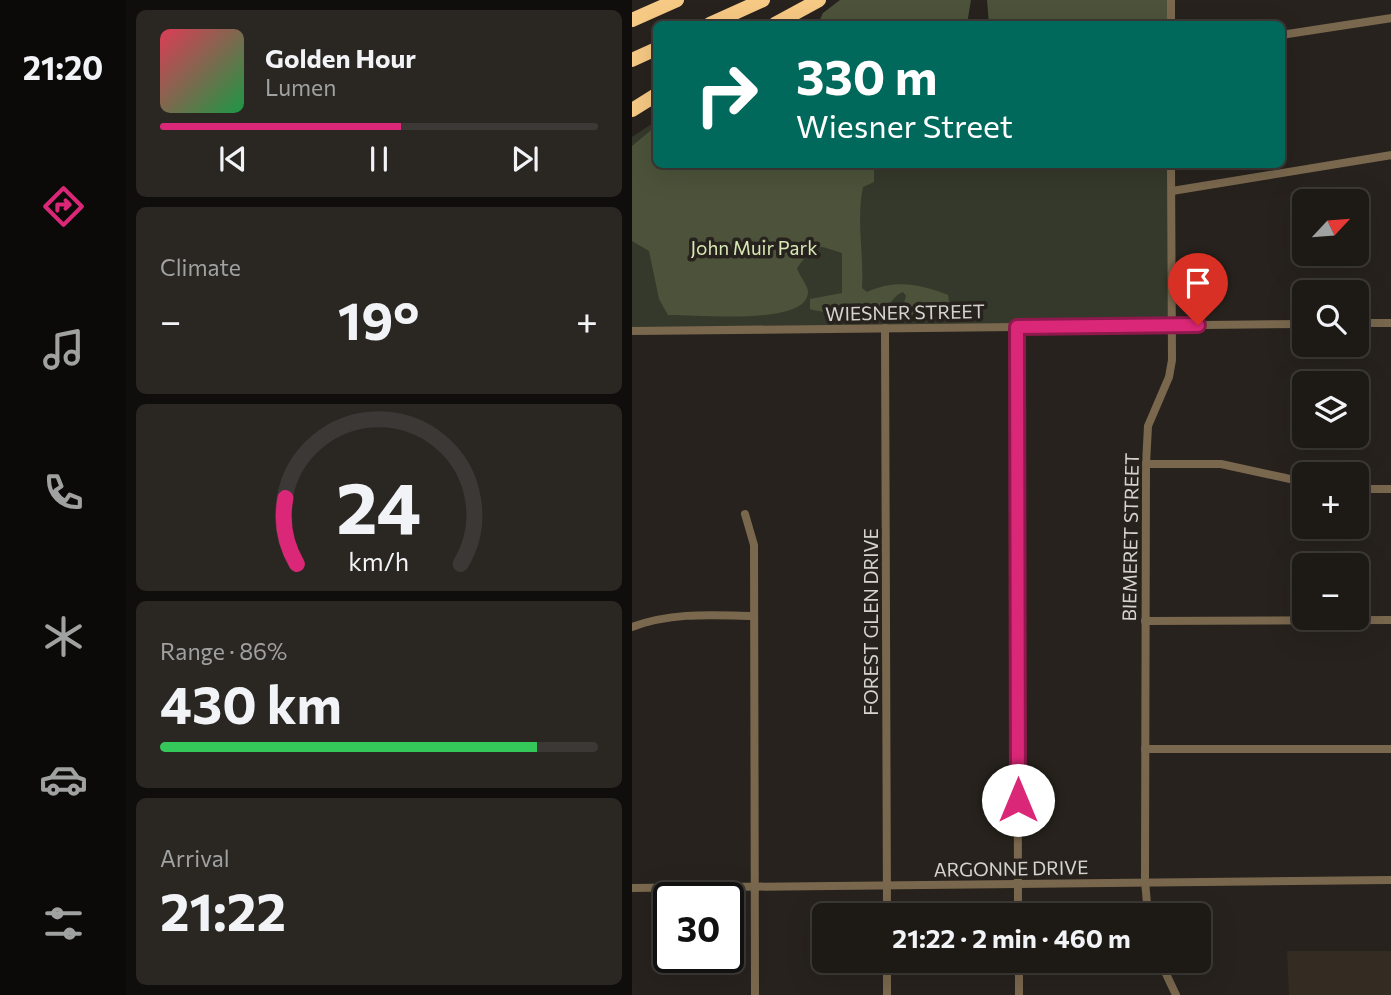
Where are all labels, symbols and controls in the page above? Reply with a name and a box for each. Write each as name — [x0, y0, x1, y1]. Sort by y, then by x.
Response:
text: Golden Hour — [265, 42, 416, 73]
text: 330 m — [796, 45, 937, 105]
text: 21:20 — [23, 47, 103, 87]
icon: right — [681, 49, 772, 140]
text: Lumen — [265, 73, 336, 101]
text: Wiesner Street — [796, 105, 1013, 145]
icon: previous — [214, 140, 252, 178]
icon: pause — [360, 140, 398, 178]
icon: next — [506, 140, 544, 178]
icon: directions — [39, 182, 88, 231]
north arrow — [1292, 189, 1369, 266]
map controls — [1292, 189, 1369, 630]
park label: John Muir Park — [691, 236, 817, 259]
text: Climate — [160, 253, 241, 281]
pin — [1168, 253, 1228, 325]
icon: arrive — [1179, 264, 1217, 302]
button: search — [1292, 280, 1369, 357]
text: 19° — [338, 287, 419, 351]
text: − — [160, 296, 182, 343]
text: + — [576, 296, 598, 343]
street label: WIESNER STREET — [825, 299, 985, 325]
icon: music — [39, 325, 88, 374]
button: layers — [1292, 371, 1369, 448]
street label: BIEMERET STREET — [1117, 452, 1143, 622]
text: 24 — [336, 460, 422, 549]
button: + — [1292, 462, 1369, 539]
icon: phone — [39, 468, 88, 517]
street label: FOREST GLEN DRIVE — [859, 528, 882, 716]
text: km/h — [349, 545, 409, 575]
button: − — [1292, 553, 1369, 630]
icon: climate — [39, 612, 88, 661]
text: Range · 86% — [160, 637, 287, 665]
text: 430 km — [160, 671, 342, 735]
icon: car — [39, 755, 88, 804]
position arrow — [981, 763, 1055, 837]
text: Arrival — [160, 844, 230, 872]
street label: ARGONNE DRIVE — [933, 855, 1089, 881]
text: 21:22 — [160, 878, 286, 942]
speed limit sign: 30 — [653, 882, 744, 973]
icon: filters — [39, 899, 88, 948]
text: 21:22 · 2 min · 460 m — [892, 922, 1131, 953]

